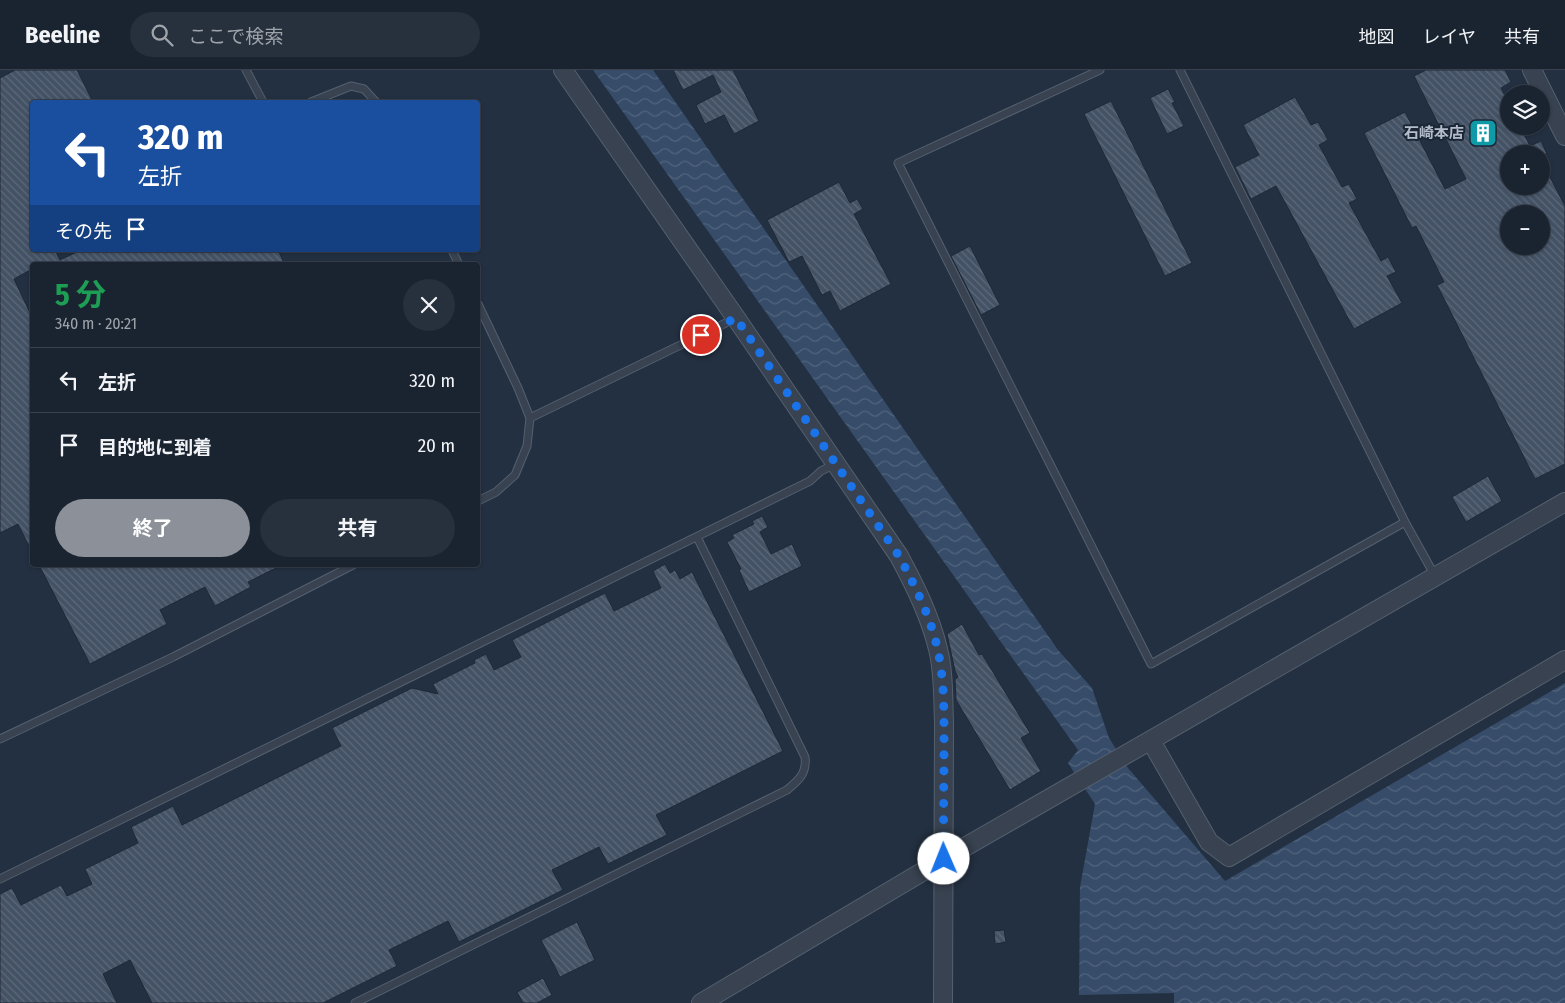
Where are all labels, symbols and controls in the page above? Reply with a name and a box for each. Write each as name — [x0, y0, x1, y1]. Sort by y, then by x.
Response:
search box — [130, 12, 480, 57]
text: Beeline — [25, 21, 100, 49]
icon: search — [148, 21, 176, 49]
text: ここで検索 — [188, 25, 283, 48]
text: 地図 — [1359, 26, 1395, 48]
text: レイヤ — [1423, 26, 1476, 48]
text: 共有 — [1504, 26, 1540, 48]
map controls — [1500, 85, 1550, 255]
button: layers — [1500, 85, 1550, 135]
text: 320 m — [138, 116, 224, 158]
building icon: 石崎本店 — [1468, 118, 1498, 148]
icon: left — [55, 120, 120, 185]
place label: 石崎本店 — [1404, 124, 1464, 142]
button: + — [1500, 145, 1550, 195]
text: 左折 — [138, 163, 182, 190]
button: − — [1500, 205, 1550, 255]
icon: arrive — [122, 215, 150, 243]
text: その先 — [55, 220, 112, 243]
text: 5 分 — [55, 277, 106, 313]
button: close — [403, 279, 455, 331]
text: 340 m · 20:21 — [55, 314, 137, 333]
pin — [680, 314, 722, 356]
icon: arrive — [687, 321, 715, 349]
icon: left — [55, 366, 83, 394]
text: 320 m — [409, 369, 455, 392]
text: 左折 — [98, 371, 136, 394]
icon: arrive — [55, 431, 83, 459]
text: 20 m — [418, 434, 455, 457]
text: 目的地に到着 — [98, 436, 212, 459]
button: 終了 — [55, 499, 250, 557]
button: 共有 — [260, 499, 455, 557]
position arrow — [917, 832, 969, 884]

